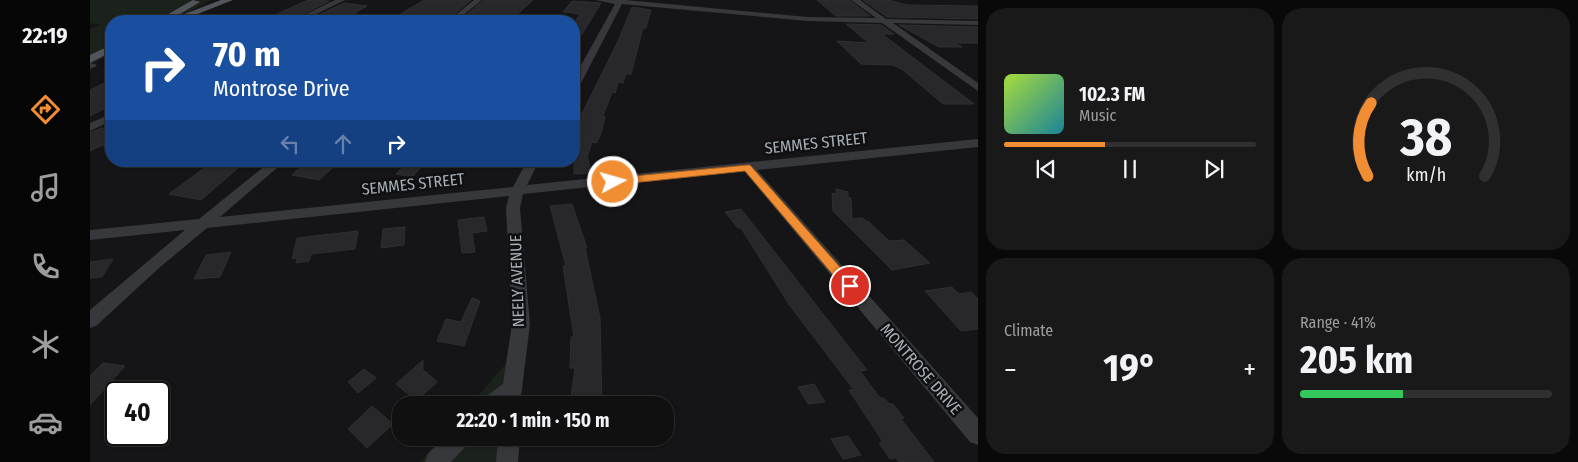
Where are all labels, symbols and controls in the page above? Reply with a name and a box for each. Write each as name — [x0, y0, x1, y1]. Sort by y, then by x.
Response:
text: 22:19 — [22, 22, 68, 49]
text: 70 m — [213, 33, 281, 75]
icon: right — [130, 35, 195, 100]
text: Montrose Drive — [213, 75, 350, 102]
text: 102.3 FM — [1079, 83, 1145, 106]
icon: directions — [28, 92, 63, 127]
text: Music — [1079, 106, 1116, 125]
text: 38 — [1399, 106, 1452, 169]
street label: SEMMES STREET — [764, 128, 869, 158]
icon: left — [276, 130, 304, 158]
icon: ahead — [329, 130, 357, 158]
icon: right — [382, 130, 410, 158]
position arrow — [586, 155, 638, 207]
icon: previous — [1032, 155, 1060, 183]
icon: pause — [1116, 155, 1144, 183]
icon: next — [1200, 155, 1228, 183]
text: km/h — [1406, 164, 1446, 186]
street label: SEMMES STREET — [361, 169, 466, 199]
icon: music — [28, 170, 63, 205]
street label: NEELY AVENUE — [506, 234, 528, 328]
icon: phone — [28, 249, 63, 284]
pin — [829, 265, 871, 307]
icon: arrive — [836, 272, 864, 300]
text: Range · 41% — [1300, 313, 1376, 332]
street label: MONTROSE DRIVE — [876, 320, 966, 418]
text: Climate — [1004, 321, 1053, 340]
icon: climate — [28, 327, 63, 362]
text: 205 km — [1300, 337, 1413, 383]
text: 19° — [1103, 345, 1157, 391]
text: − — [1004, 353, 1017, 386]
text: + — [1243, 353, 1256, 386]
speed limit sign: 40 — [105, 381, 170, 446]
icon: car — [28, 405, 63, 440]
text: 22:20 · 1 min · 150 m — [456, 409, 610, 432]

